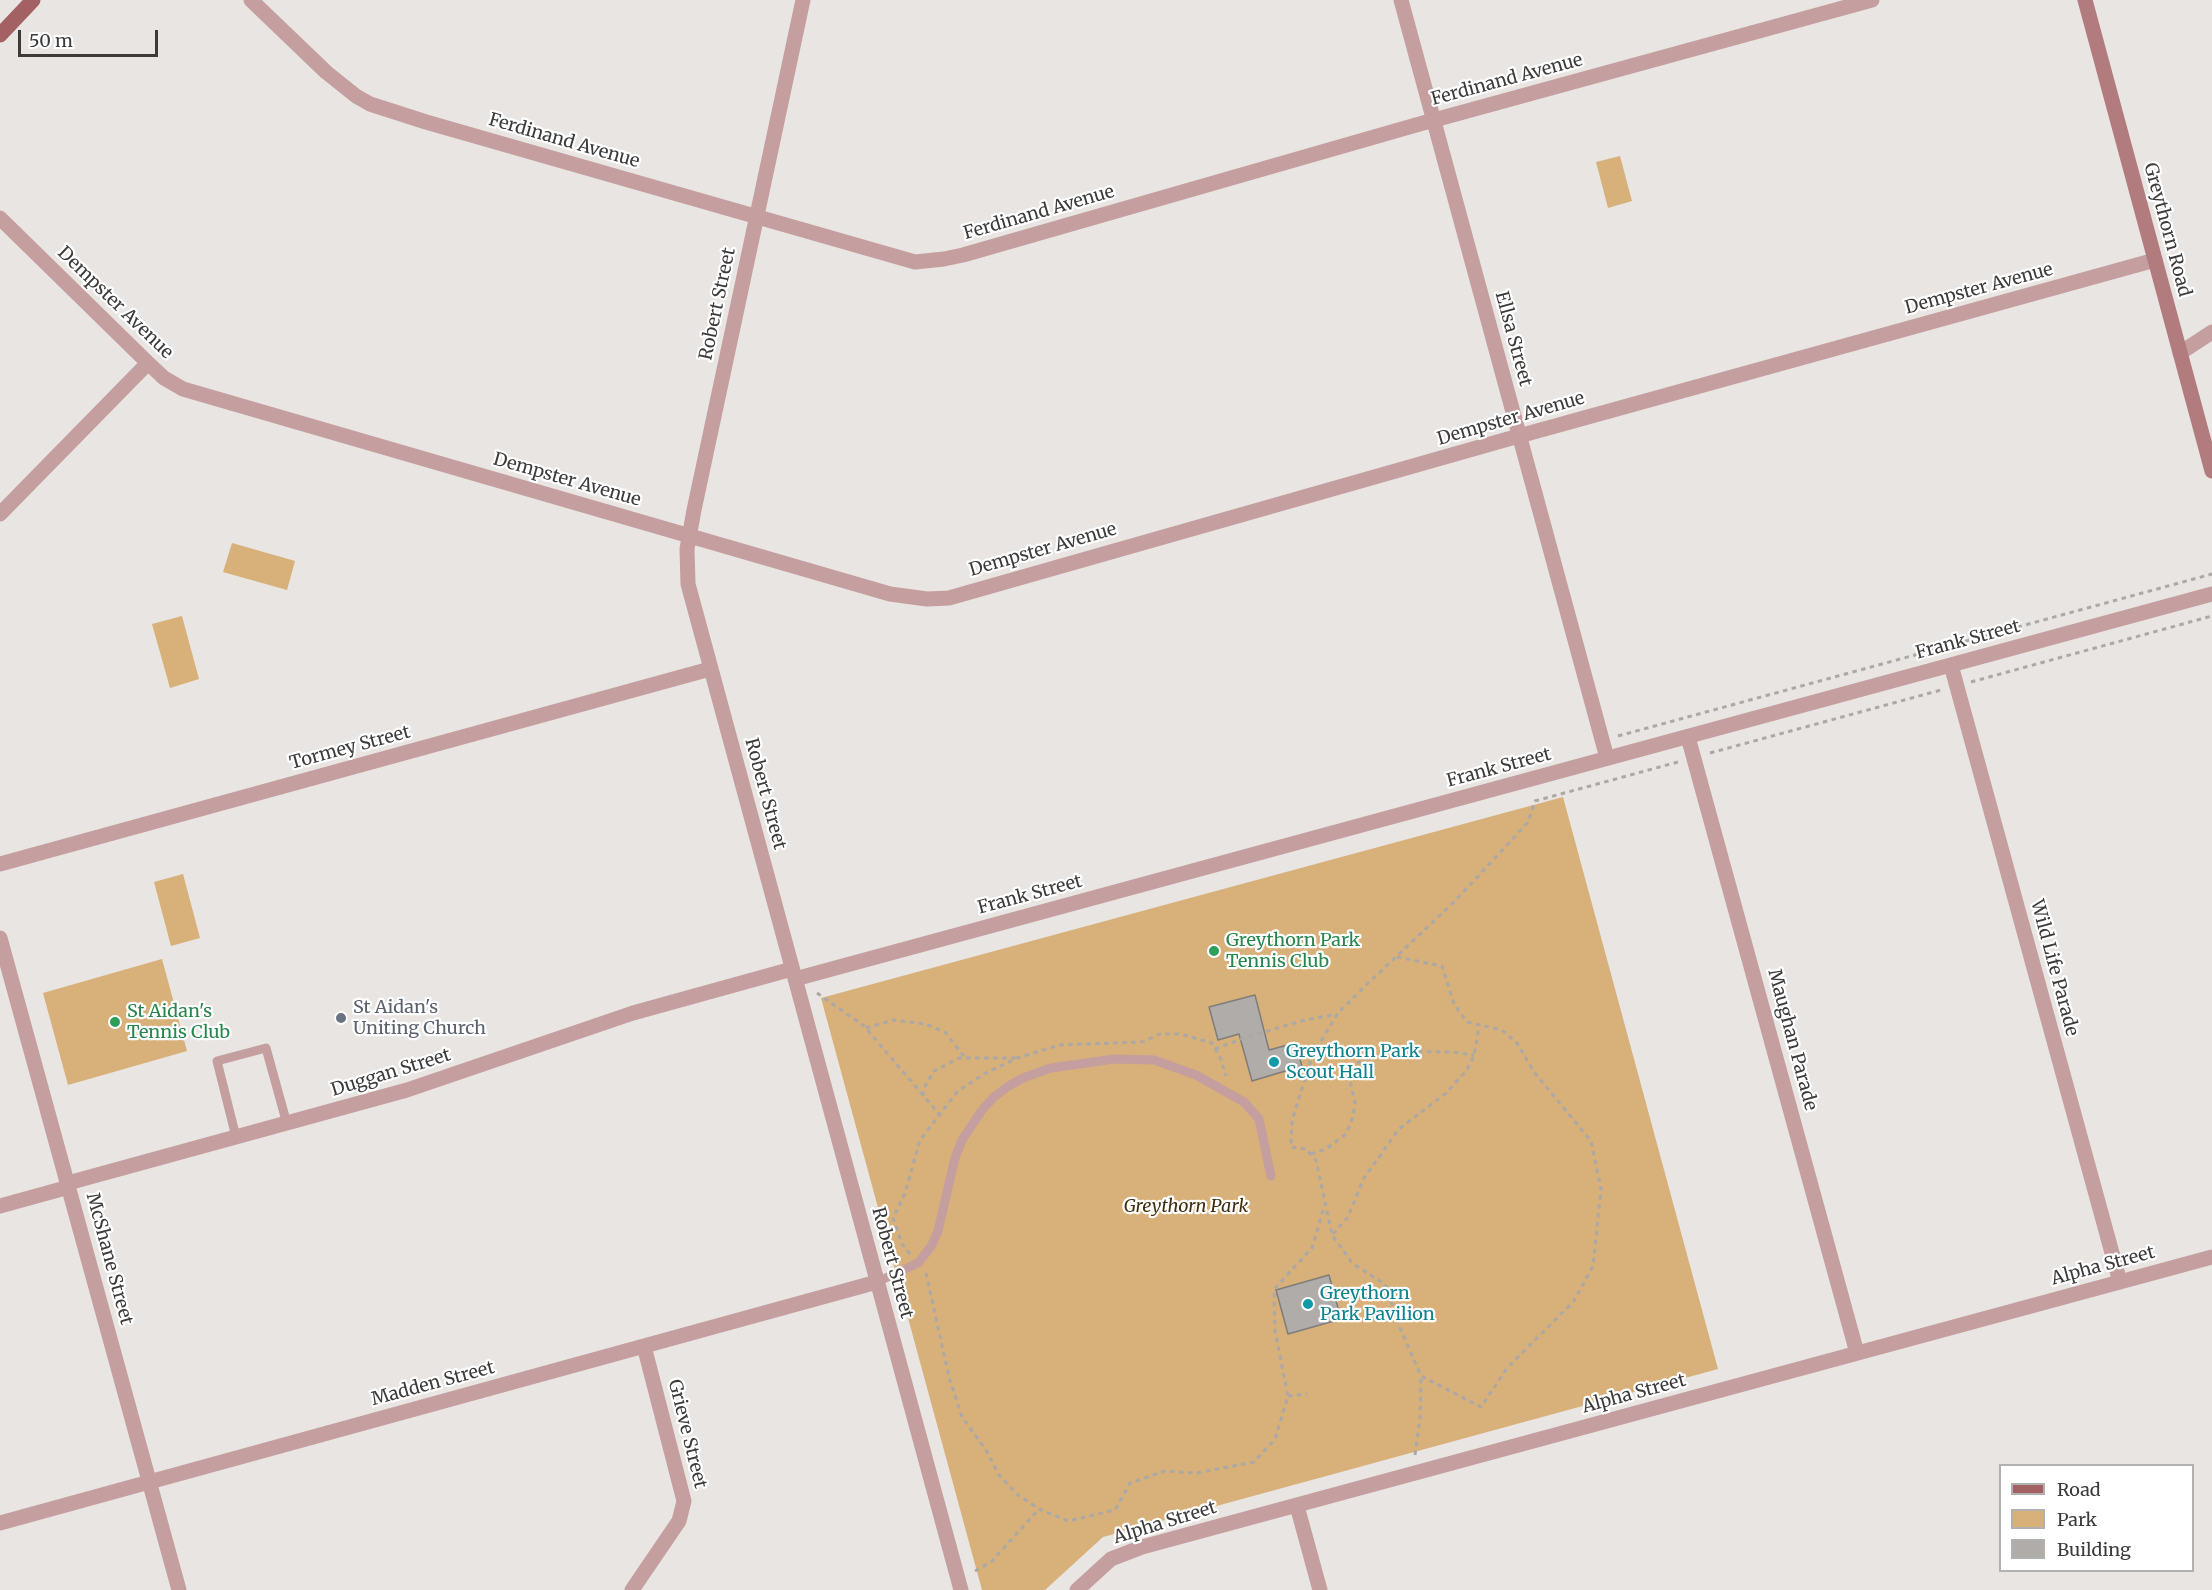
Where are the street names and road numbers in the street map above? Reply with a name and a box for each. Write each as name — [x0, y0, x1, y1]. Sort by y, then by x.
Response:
street label: Ferdinand Avenue — [1429, 49, 1585, 111]
street label: Ferdinand Avenue — [486, 109, 642, 173]
street label: Greythorn Road — [2139, 161, 2195, 299]
street label: Ferdinand Avenue — [961, 181, 1117, 245]
street label: Dempster Avenue — [53, 242, 177, 364]
street label: Robert Street — [696, 246, 740, 362]
street label: Dempster Avenue — [1903, 259, 2055, 319]
street label: Ellsa Street — [1490, 289, 1536, 389]
street label: Dempster Avenue — [1435, 388, 1587, 450]
street label: Dempster Avenue — [491, 449, 643, 511]
street label: Dempster Avenue — [967, 519, 1119, 581]
street label: Frank Street — [1913, 616, 2023, 664]
street label: Tormey Street — [287, 722, 413, 774]
street label: Robert Street — [740, 736, 790, 852]
street label: Frank Street — [1444, 744, 1554, 792]
street label: Frank Street — [975, 871, 1085, 919]
street label: Wild Life Parade — [2025, 897, 2083, 1039]
street label: Maughan Parade — [1763, 967, 1821, 1113]
street label: Duggan Street — [329, 1045, 453, 1101]
street label: McShane Street — [81, 1191, 137, 1327]
street label: Robert Street — [867, 1205, 917, 1321]
street label: Alpha Street — [2049, 1242, 2157, 1290]
street label: Madden Street — [369, 1357, 497, 1411]
street label: Alpha Street — [1580, 1370, 1688, 1418]
street label: Grieve Street — [663, 1377, 711, 1491]
street label: Alpha Street — [1111, 1497, 1219, 1549]

